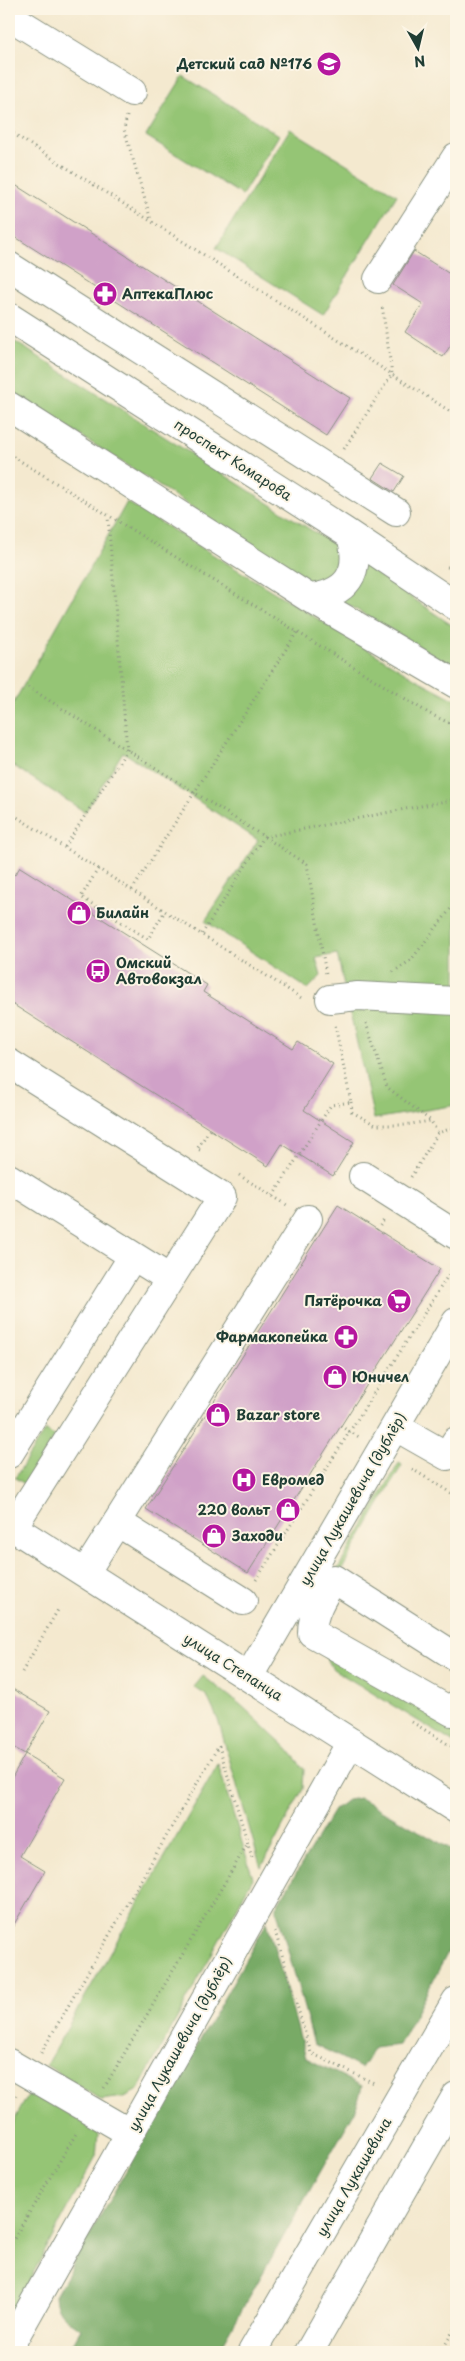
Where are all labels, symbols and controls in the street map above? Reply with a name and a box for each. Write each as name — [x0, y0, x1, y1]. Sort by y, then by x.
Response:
north arrow — [392, 22, 442, 72]
text: N — [413, 50, 427, 73]
school or university icon: Детский сад №176 — [316, 51, 342, 77]
place label: Детский сад №176 — [176, 53, 312, 74]
pharmacy icon: АптекаПлюс — [92, 281, 118, 307]
place label: АптекаПлюс — [122, 283, 214, 304]
street label: проспект Комарова — [170, 414, 296, 506]
shop icon: Билайн — [66, 900, 92, 926]
place label: Билайн — [96, 902, 149, 923]
place label: Омский Автовокзал — [116, 952, 202, 989]
bus stop icon: Омский Автовокзал — [85, 958, 111, 984]
supermarket icon: Пятёрочка — [386, 1288, 412, 1314]
place label: Пятёрочка — [304, 1290, 382, 1311]
pharmacy icon: Фармакопейка — [333, 1324, 359, 1350]
place label: Фармакопейка — [216, 1326, 329, 1347]
shop icon: Юничел — [322, 1364, 348, 1390]
place label: Юничел — [352, 1366, 409, 1387]
shop icon: Bazar store — [205, 1402, 231, 1428]
place label: Bazar store — [236, 1404, 320, 1425]
street label: улица Лукашевича (дублёр) — [294, 1408, 411, 1589]
hospital icon: Евромед — [231, 1467, 257, 1493]
place label: Евромед — [262, 1469, 325, 1490]
shop icon: 220 вольт — [275, 1497, 301, 1523]
place label: 220 вольт — [197, 1499, 271, 1520]
shop icon: Заходи — [201, 1523, 227, 1549]
place label: Заходи — [231, 1525, 283, 1546]
street label: улица Степанца — [180, 1628, 287, 1706]
street label: улица Лукашевича (дублёр) — [123, 1953, 236, 2135]
street label: улица Лукашевича — [311, 2113, 396, 2240]

